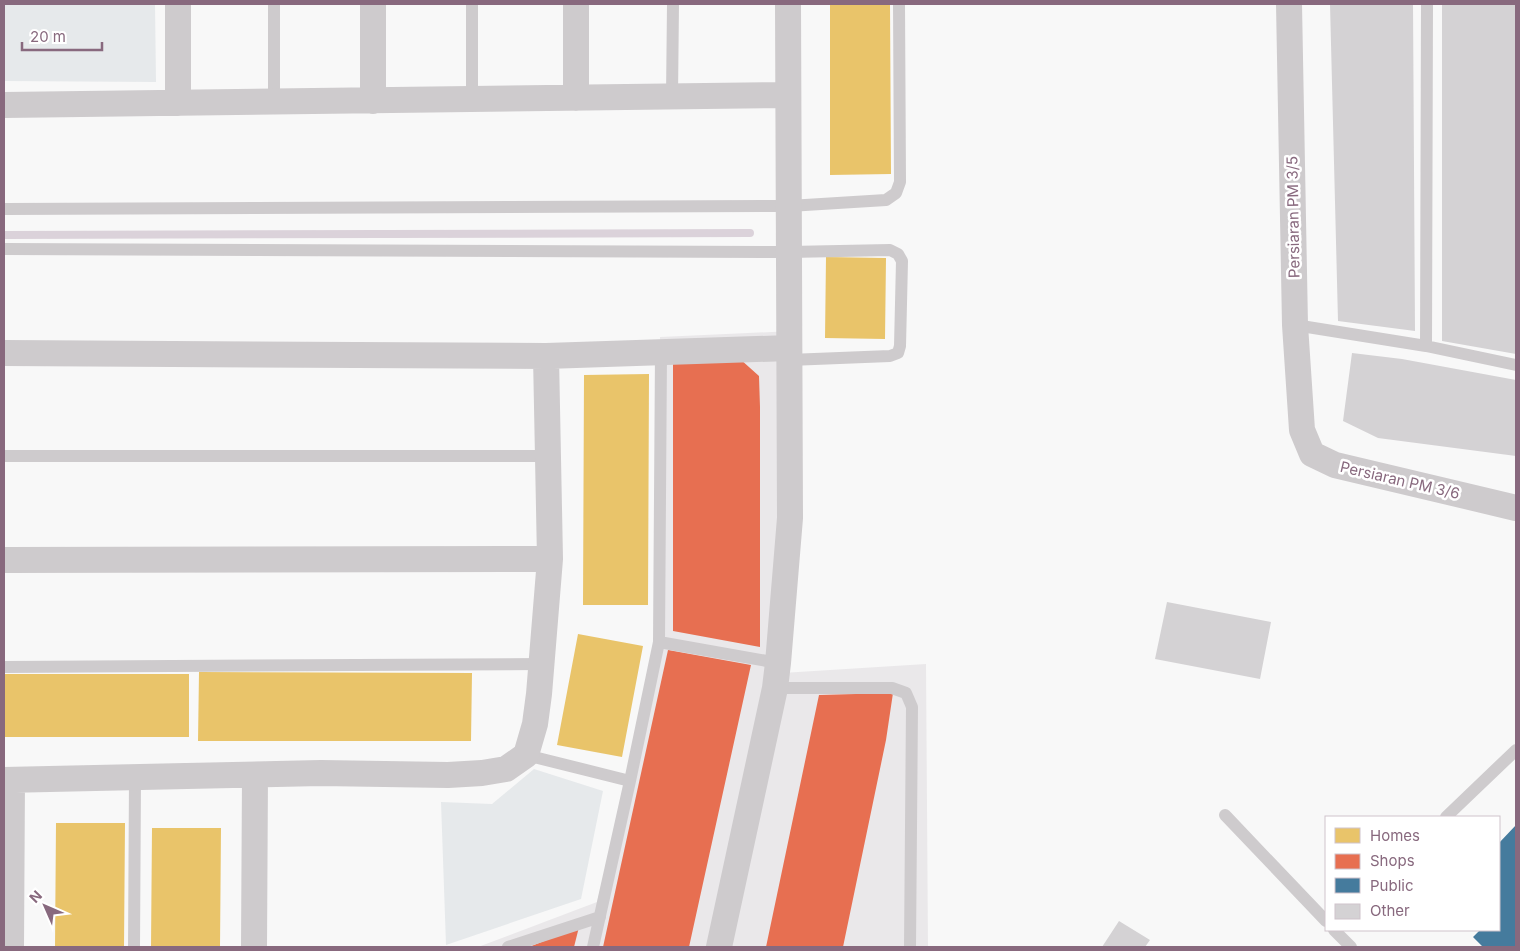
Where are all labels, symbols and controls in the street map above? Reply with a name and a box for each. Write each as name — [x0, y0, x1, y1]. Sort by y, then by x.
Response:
scale bar — [22, 20, 102, 52]
text: 20 m — [30, 27, 66, 46]
street label: Persiaran PM 3/5 — [1282, 156, 1304, 278]
street label: Persiaran PM 3/6 — [1338, 457, 1462, 503]
legend — [1325, 816, 1500, 931]
text: Homes — [1370, 826, 1420, 845]
text: Shops — [1370, 851, 1415, 870]
text: Public — [1370, 876, 1413, 895]
north arrow — [20, 881, 70, 931]
text: N — [26, 887, 45, 906]
text: Other — [1370, 901, 1410, 920]

